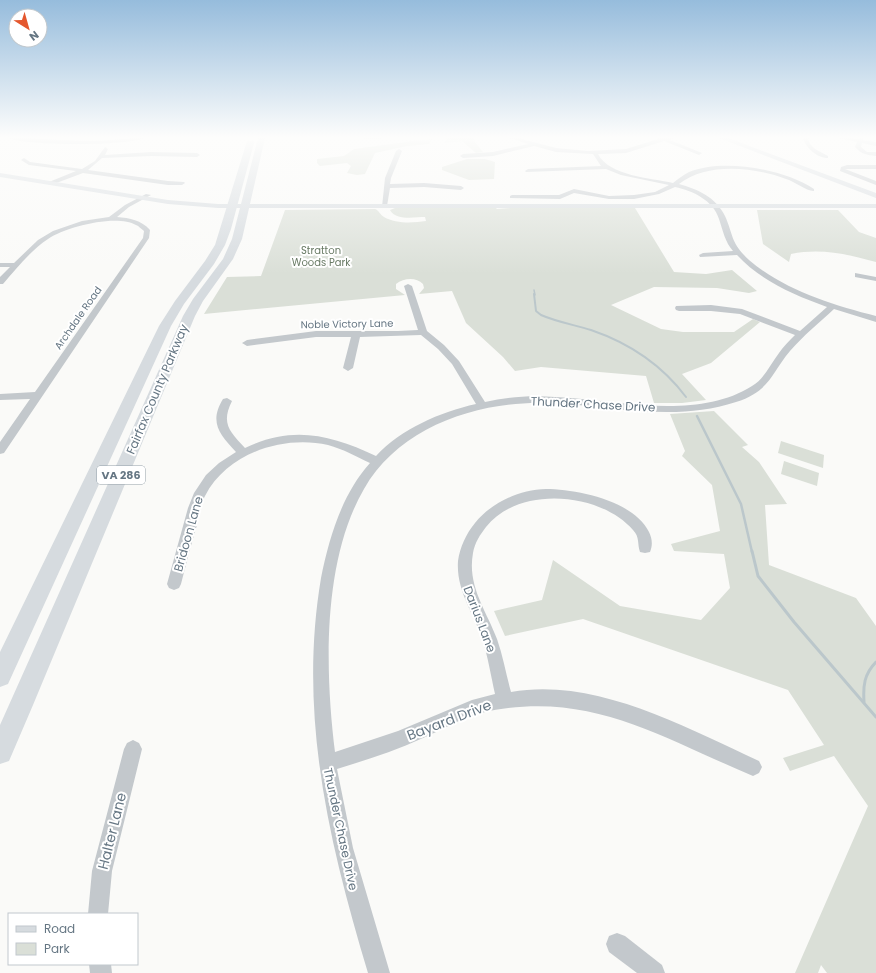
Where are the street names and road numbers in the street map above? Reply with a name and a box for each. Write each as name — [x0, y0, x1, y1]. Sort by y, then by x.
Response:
street label: Archdale Road — [51, 283, 105, 353]
street label: Noble Victory Lane — [301, 316, 393, 332]
street label: Fairfax County Parkway — [122, 321, 192, 457]
street label: Thunder Chase Drive — [530, 392, 656, 416]
road number: VA 286 — [97, 466, 145, 484]
street label: Bridoon Lane — [169, 494, 207, 574]
street label: Darius Lane — [460, 583, 500, 655]
street label: Bayard Drive — [404, 695, 494, 745]
street label: Thunder Chase Drive — [320, 766, 362, 892]
street label: Halter Lane — [93, 790, 131, 871]

